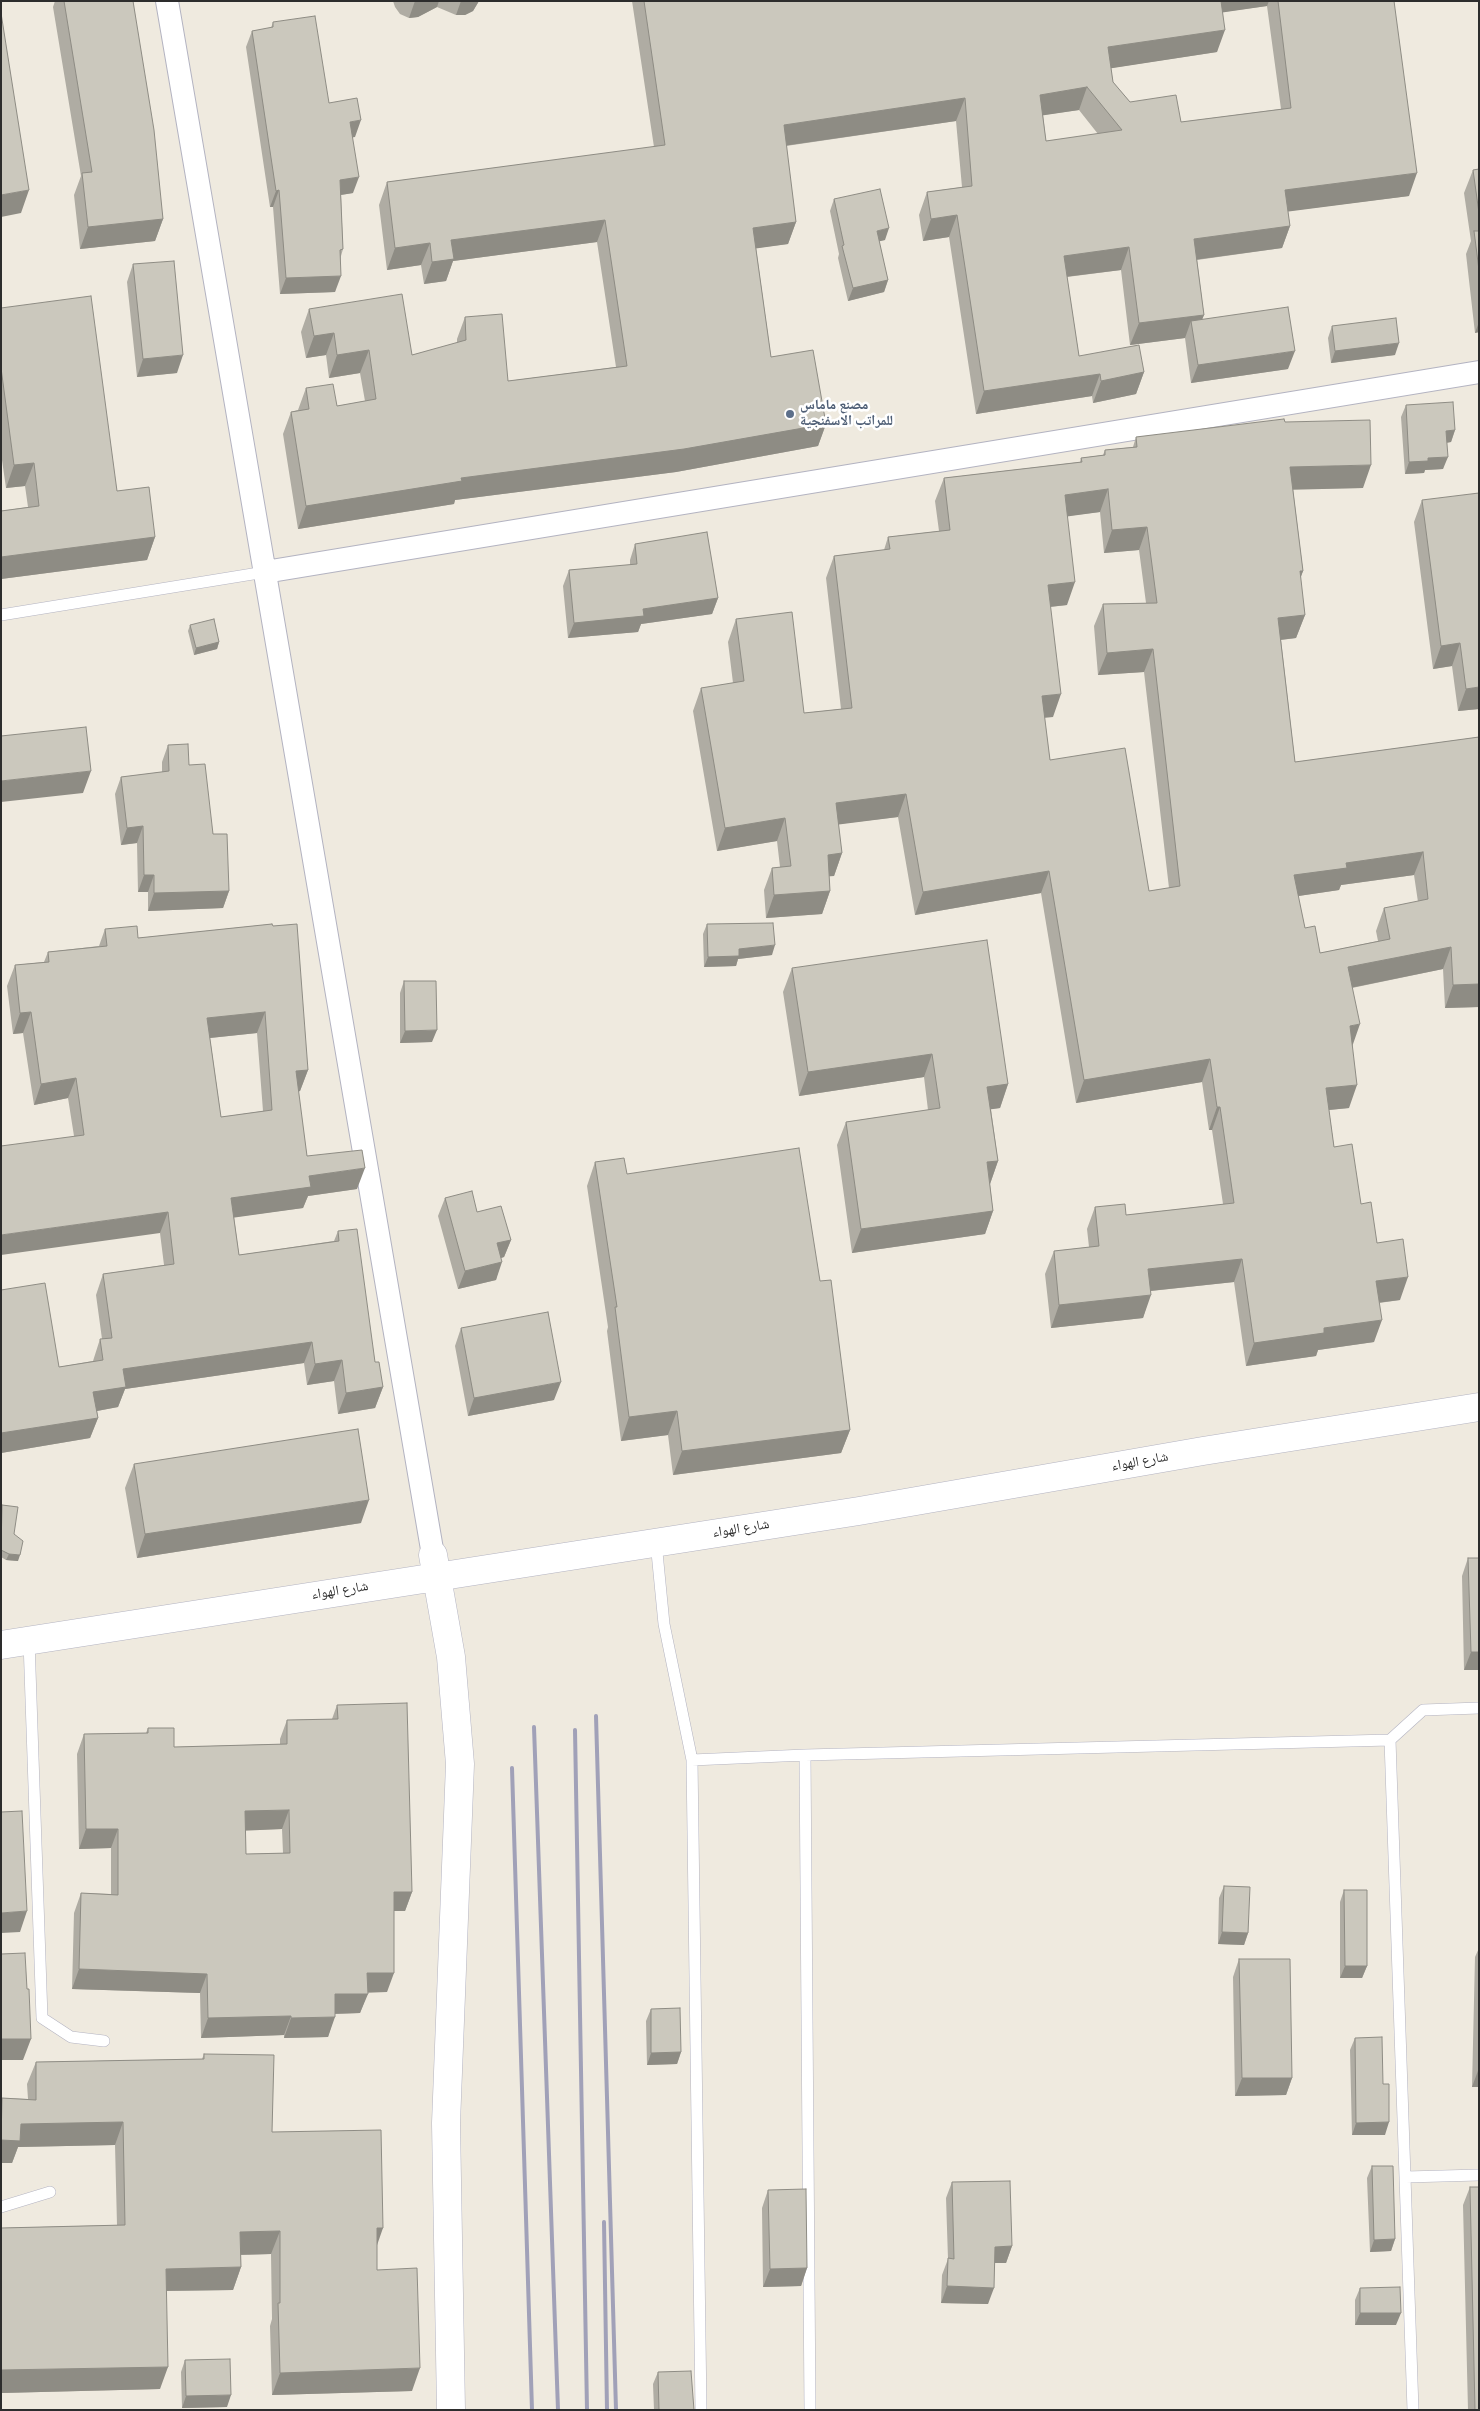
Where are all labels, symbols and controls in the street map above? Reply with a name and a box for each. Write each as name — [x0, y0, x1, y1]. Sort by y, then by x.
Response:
place label: مصنع ماماس للمراتب الاسفنجية — [800, 398, 893, 431]
marker: مصنع ماماس للمراتب الاسفنجية — [784, 408, 796, 420]
street label: شارع الهواء — [1110, 1449, 1170, 1475]
street label: شارع الهواء — [711, 1516, 771, 1542]
street label: شارع الهواء — [310, 1578, 370, 1604]

